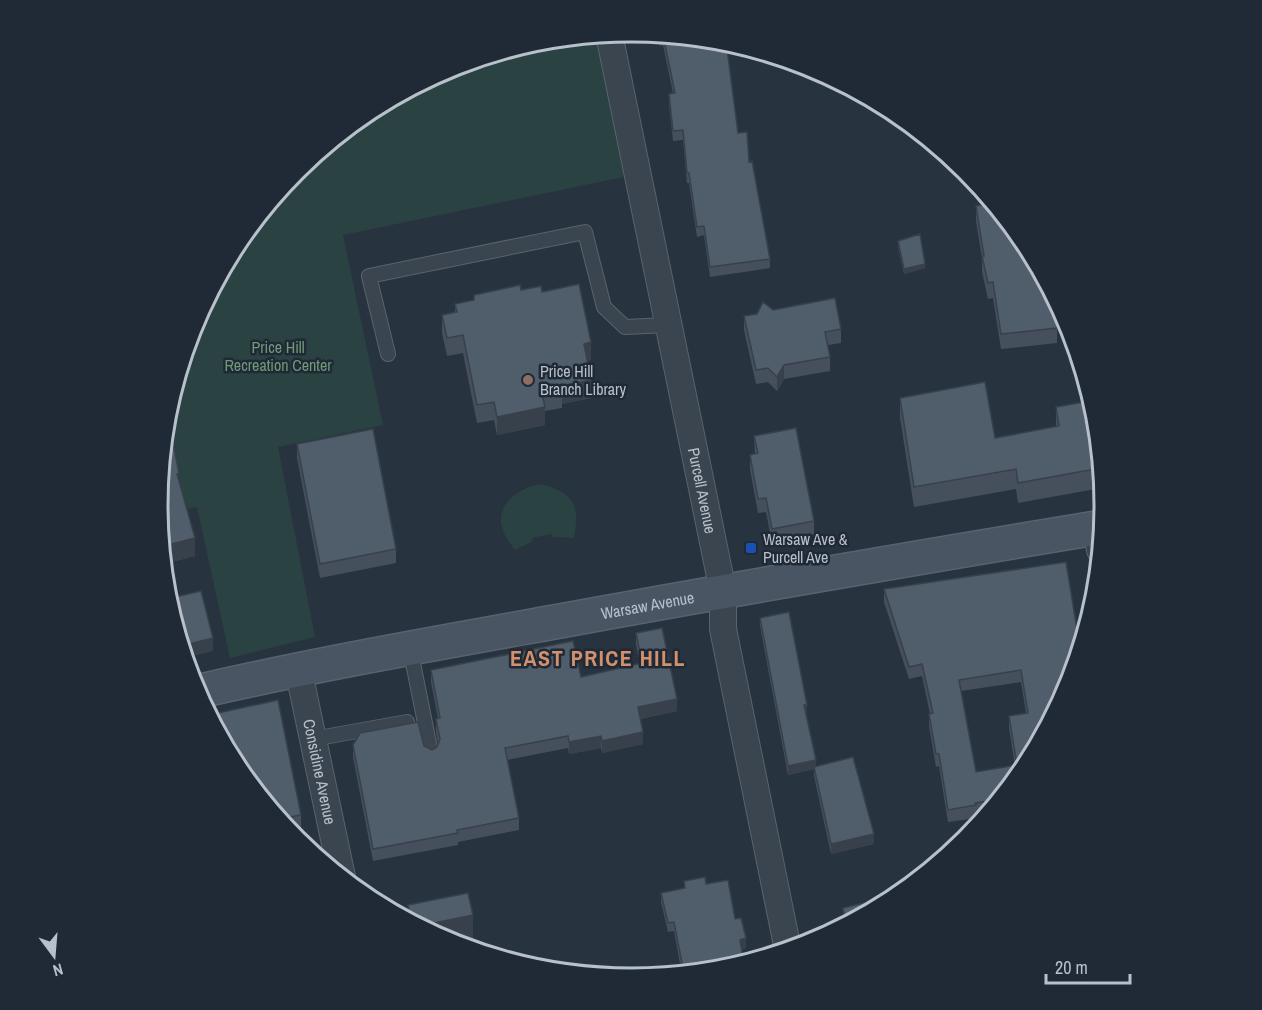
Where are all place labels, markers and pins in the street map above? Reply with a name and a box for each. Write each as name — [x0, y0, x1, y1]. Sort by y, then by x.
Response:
place label: Price Hill Branch Library — [540, 360, 626, 400]
marker: Price Hill Branch Library — [521, 373, 535, 387]
place label: Warsaw Ave & Purcell Ave — [763, 528, 848, 568]
marker: Warsaw Ave & Purcell Ave — [744, 541, 758, 555]

